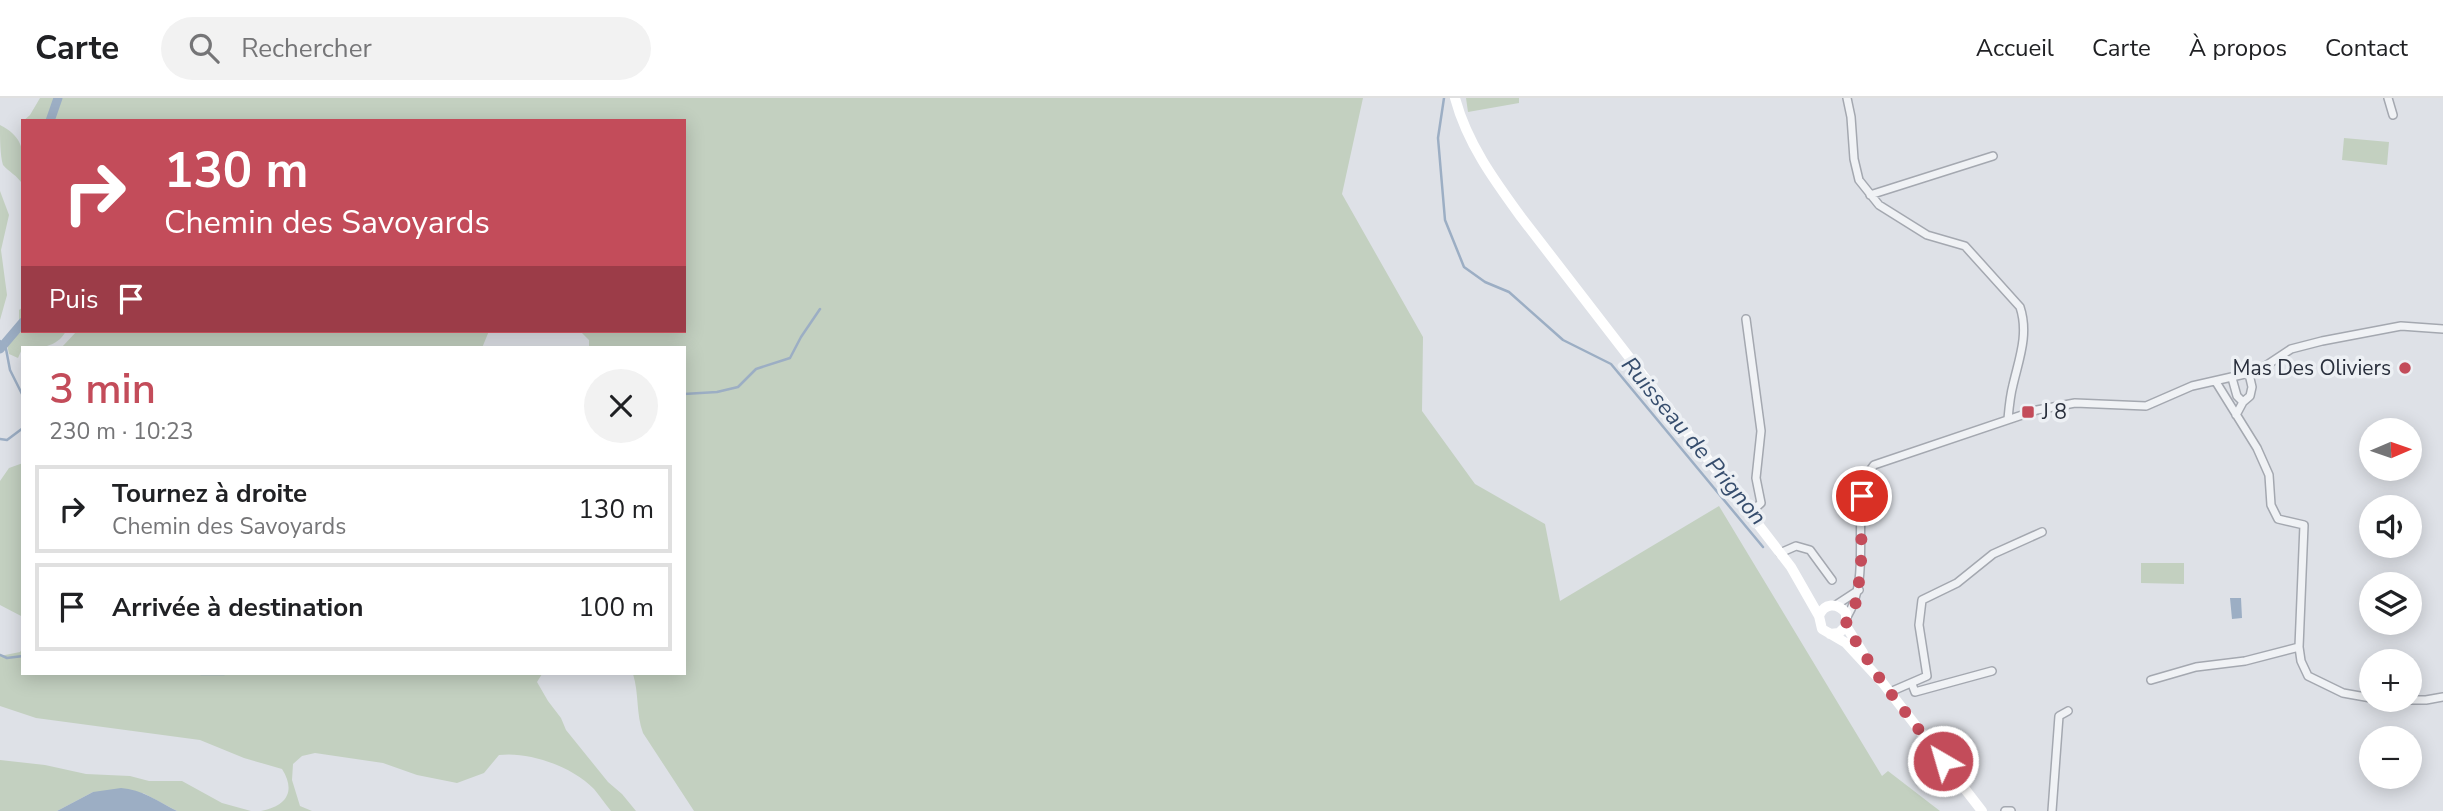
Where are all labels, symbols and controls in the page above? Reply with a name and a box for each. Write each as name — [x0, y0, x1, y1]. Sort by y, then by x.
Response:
search box — [161, 17, 651, 80]
text: Carte — [35, 26, 119, 71]
icon: search — [185, 29, 223, 67]
text: Rechercher — [241, 31, 372, 66]
text: Accueil — [1976, 32, 2054, 64]
text: Carte — [2092, 32, 2151, 64]
text: À propos — [2189, 32, 2287, 64]
text: Contact — [2325, 32, 2408, 64]
text: 130 m — [164, 137, 308, 204]
icon: right — [49, 147, 140, 238]
text: Chemin des Savoyards — [164, 201, 490, 244]
icon: arrive — [112, 280, 150, 318]
text: Puis — [49, 282, 98, 317]
water label: Ruisseau de Prignon — [1614, 350, 1774, 532]
place label: Mas Des Oliviers — [2233, 354, 2391, 382]
marker: Mas Des Oliviers — [2397, 360, 2413, 376]
text: 3 min — [49, 361, 156, 418]
button: close — [584, 369, 658, 443]
place label: J 8 — [2041, 398, 2067, 426]
marker: J 8 — [2020, 404, 2036, 420]
text: 230 m · 10:23 — [49, 416, 194, 447]
north arrow — [2359, 418, 2422, 481]
map controls — [2359, 418, 2422, 789]
pin — [1832, 466, 1892, 526]
text: Tournez à droite — [112, 476, 307, 511]
icon: arrive — [1843, 477, 1881, 515]
icon: right — [53, 490, 91, 528]
text: 130 m — [578, 492, 654, 527]
button: sound — [2359, 495, 2422, 558]
text: Chemin des Savoyards — [112, 511, 346, 542]
button: layers — [2359, 572, 2422, 635]
icon: arrive — [53, 588, 91, 626]
text: Arrivée à destination — [112, 590, 363, 625]
text: 100 m — [578, 590, 654, 625]
button: + — [2359, 649, 2422, 712]
position arrow — [1906, 724, 1980, 798]
button: − — [2359, 726, 2422, 789]

